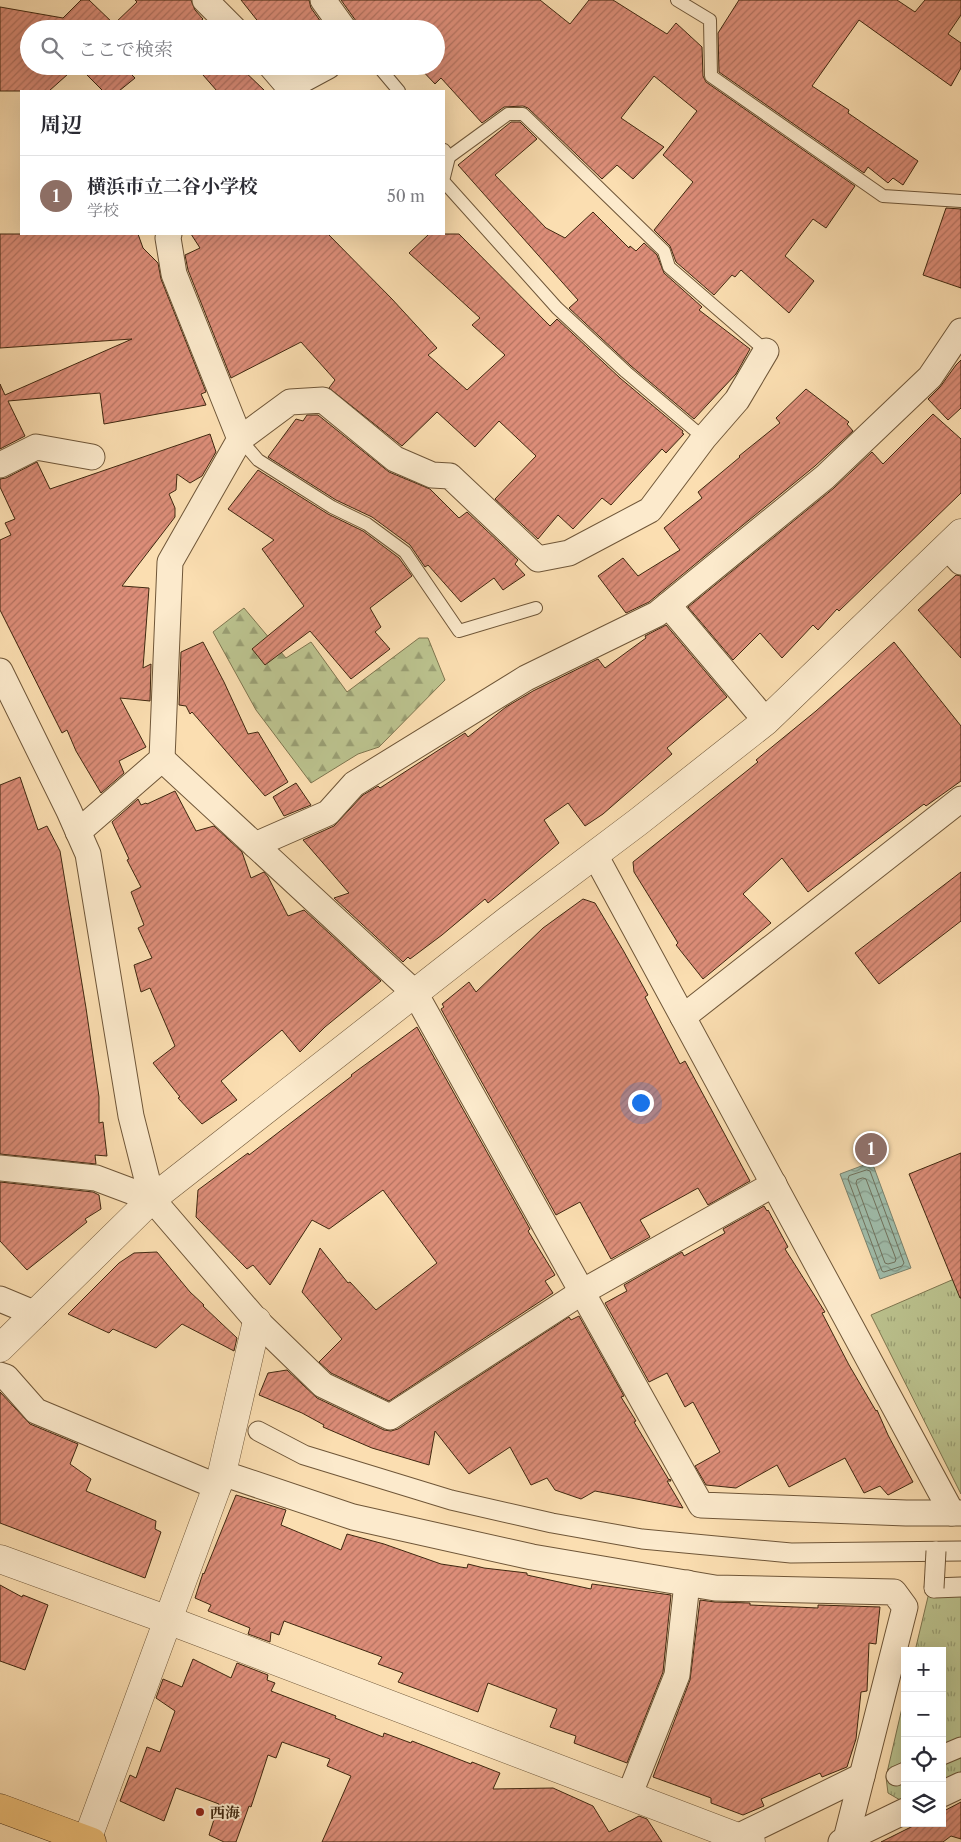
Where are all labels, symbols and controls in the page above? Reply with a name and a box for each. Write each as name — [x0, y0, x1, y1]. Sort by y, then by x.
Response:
search box — [20, 20, 445, 75]
icon: search — [38, 34, 66, 62]
text: ここで検索 — [78, 38, 173, 61]
text: 周辺 — [40, 112, 82, 137]
text: 横浜市立二谷小学校 — [87, 175, 258, 198]
text: 1 — [52, 186, 60, 206]
text: 50 m — [387, 186, 425, 206]
text: 学校 — [87, 200, 119, 220]
your location — [628, 1090, 654, 1116]
pin: 1 — [855, 1130, 887, 1168]
map controls — [901, 1647, 946, 1827]
button: + — [901, 1647, 946, 1692]
button: − — [901, 1692, 946, 1737]
button: locate — [901, 1737, 946, 1782]
button: layers — [901, 1782, 946, 1827]
place label: 西海 — [210, 1803, 240, 1822]
marker: 西海 — [194, 1806, 206, 1818]

